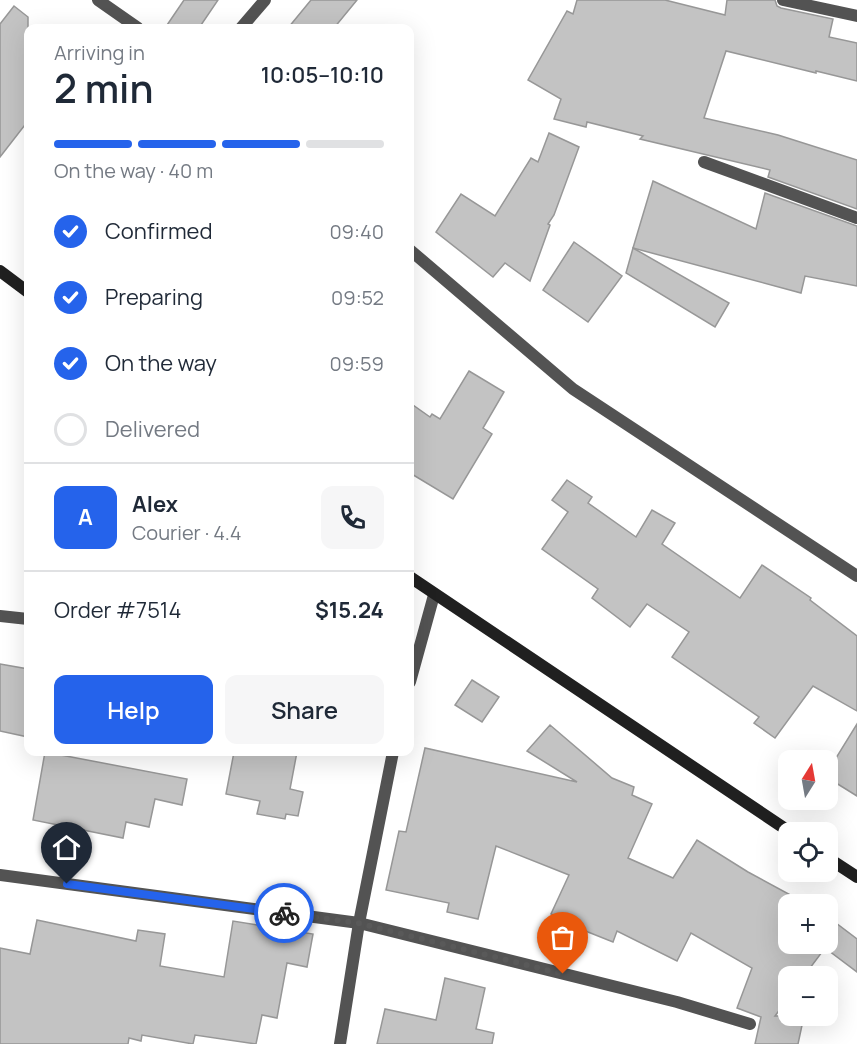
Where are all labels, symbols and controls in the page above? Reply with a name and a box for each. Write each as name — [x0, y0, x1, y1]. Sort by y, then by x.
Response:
text: Arriving in — [54, 39, 145, 66]
text: 10:05–10:10 — [261, 60, 384, 90]
text: 2 min — [54, 61, 153, 115]
text: On the way · 40 m — [54, 157, 213, 184]
icon: check — [54, 215, 87, 248]
text: Confirmed — [105, 216, 213, 246]
text: 09:40 — [329, 218, 384, 245]
icon: check — [54, 281, 87, 314]
text: Preparing — [105, 282, 203, 312]
text: 09:52 — [331, 284, 384, 311]
icon: check — [54, 347, 87, 380]
text: On the way — [105, 348, 217, 378]
text: 09:59 — [329, 350, 384, 377]
text: Delivered — [105, 414, 200, 444]
button: phone — [321, 486, 384, 549]
text: Alex — [132, 489, 178, 519]
text: A — [78, 502, 93, 532]
text: Courier · 4.4 — [132, 519, 242, 546]
text: Order #7514 — [54, 595, 181, 625]
text: $15.24 — [315, 595, 384, 625]
button: Help — [54, 675, 213, 744]
button: Share — [225, 675, 384, 744]
north arrow — [778, 750, 838, 810]
map controls — [778, 750, 838, 1026]
pin — [41, 822, 92, 884]
button: locate — [778, 822, 838, 882]
icon: home — [50, 831, 83, 864]
courier — [254, 883, 314, 943]
button: + — [778, 894, 838, 954]
icon: bike — [268, 897, 301, 930]
pin — [537, 912, 588, 974]
icon: bag — [546, 921, 579, 954]
button: − — [778, 966, 838, 1026]

